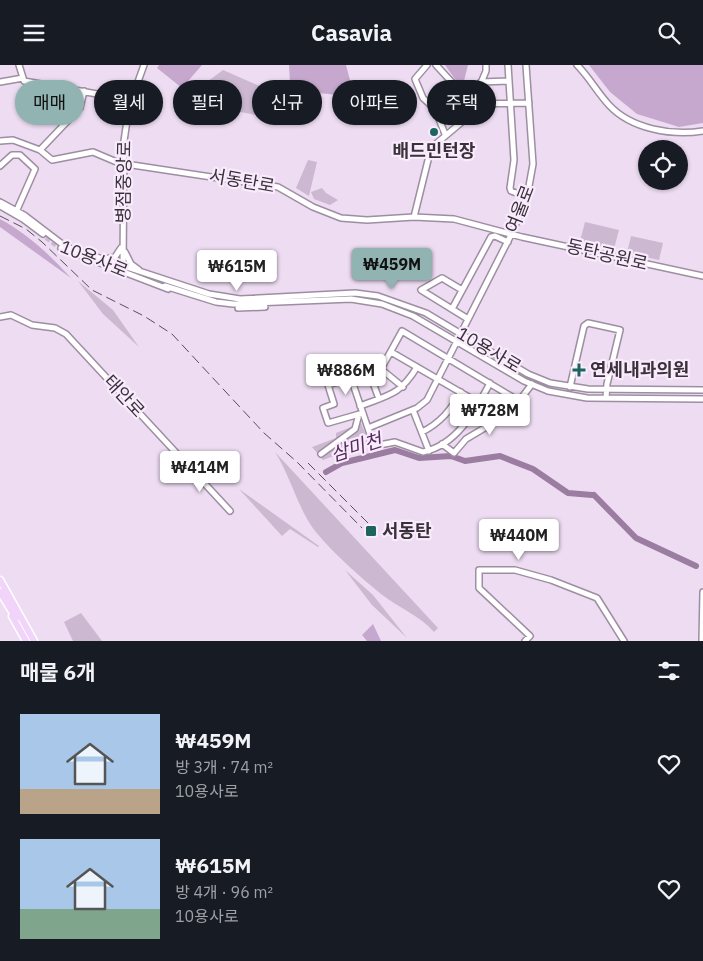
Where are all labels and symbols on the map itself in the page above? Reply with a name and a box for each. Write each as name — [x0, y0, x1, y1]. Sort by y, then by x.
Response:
marker: 배드민턴장 — [428, 126, 440, 138]
place label: 배드민턴장 — [393, 139, 476, 162]
street label: 병점중앙로 — [111, 140, 136, 224]
street label: 서동탄로 — [207, 163, 277, 198]
street label: 여울로 — [500, 182, 539, 236]
street label: 동탄공원로 — [564, 234, 650, 275]
street label: 10용사로 — [57, 235, 132, 283]
pin: ₩459M — [357, 247, 427, 290]
pin: ₩615M — [202, 249, 272, 292]
street label: 10용사로 — [453, 321, 526, 378]
pin: ₩886M — [311, 353, 381, 396]
place label: 연세내과의원 — [590, 358, 689, 381]
marker: 연세내과의원 — [572, 363, 586, 377]
street label: 태안로 — [99, 370, 150, 422]
pin: ₩728M — [455, 393, 525, 436]
water label: 삼미천 — [327, 427, 386, 467]
pin: ₩414M — [165, 451, 235, 493]
place label: 서동탄 — [382, 519, 432, 542]
pin: ₩440M — [484, 519, 554, 561]
marker: 서동탄 — [364, 524, 378, 538]

